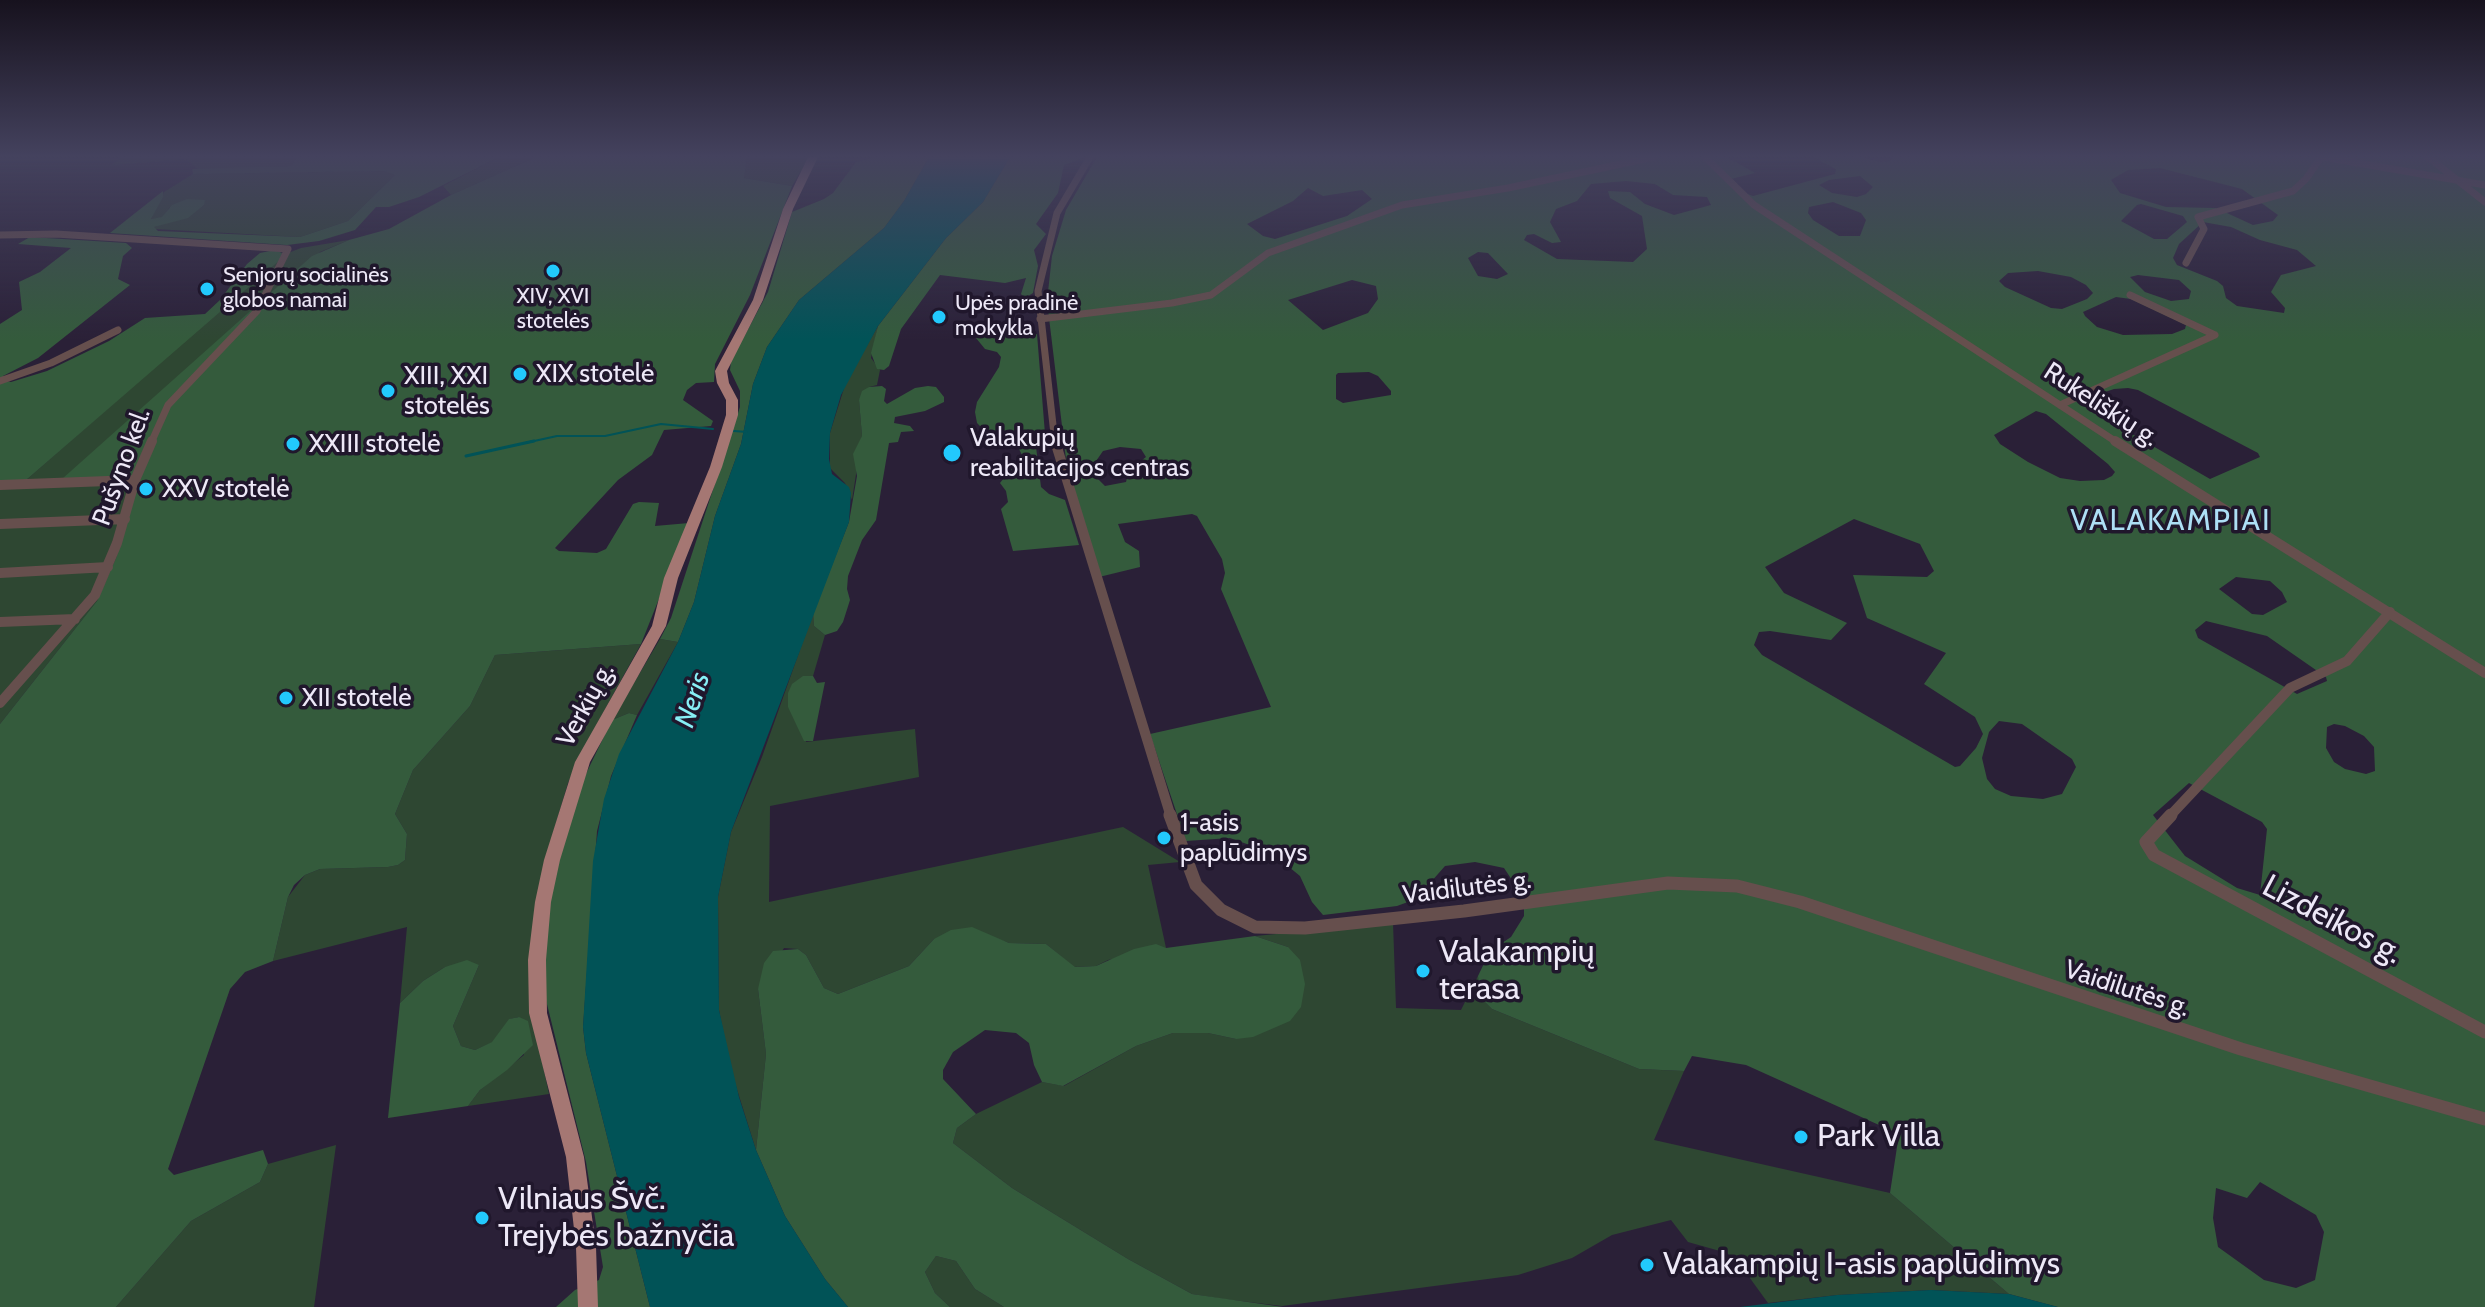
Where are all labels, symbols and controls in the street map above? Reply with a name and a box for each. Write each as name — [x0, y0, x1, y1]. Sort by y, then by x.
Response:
marker: XIV, XVI stotelės — [544, 262, 562, 280]
place label: Senjorų socialinės globos namai — [223, 263, 389, 314]
marker: Senjorų socialinės globos namai — [198, 280, 216, 298]
place label: XIV, XVI stotelės — [517, 284, 589, 336]
place label: Upės pradinė mokykla — [955, 291, 1078, 342]
marker: Upės pradinė mokykla — [930, 308, 948, 326]
street label: Rukeliškių g. — [2038, 356, 2164, 454]
place label: XIX stotelė — [536, 358, 654, 390]
place label: XIII, XXI stotelės — [404, 360, 490, 422]
marker: XIX stotelė — [511, 365, 529, 383]
marker: XIII, XXI stotelės — [379, 382, 397, 400]
street label: Pušyno kel. — [86, 404, 158, 530]
place label: Valakupių reabilitacijos centras — [970, 422, 1190, 484]
place label: XXIII stotelė — [309, 428, 441, 460]
marker: XXIII stotelė — [284, 435, 302, 453]
marker: Valakupių reabilitacijos centras — [941, 442, 963, 464]
place label: XXV stotelė — [162, 473, 290, 505]
marker: XXV stotelė — [137, 480, 155, 498]
district label: VALAKAMPIAI — [2070, 503, 2272, 539]
street label: Verkių g. — [550, 658, 622, 752]
water label: Neris — [668, 668, 718, 732]
place label: XII stotelė — [302, 682, 411, 714]
marker: XII stotelė — [277, 689, 295, 707]
place label: 1-asis paplūdimys — [1180, 807, 1307, 868]
marker: 1-asis paplūdimys — [1155, 829, 1173, 847]
street label: Vaidilutės g. — [1401, 865, 1533, 911]
street label: Lizdeikos g. — [2256, 867, 2408, 973]
place label: Valakampių terasa — [1439, 934, 1594, 1009]
street label: Vaidilutės g. — [2061, 954, 2193, 1024]
marker: Valakampių terasa — [1414, 962, 1432, 980]
place label: Park Villa — [1817, 1118, 1940, 1156]
marker: Park Villa — [1792, 1128, 1810, 1146]
place label: Vilniaus Švč. Trejybės bažnyčia — [498, 1181, 734, 1256]
marker: Vilniaus Švč. Trejybės bažnyčia — [473, 1209, 491, 1227]
place label: Valakampių I-asis paplūdimys — [1663, 1246, 2060, 1284]
marker: Valakampių I-asis paplūdimys — [1638, 1256, 1656, 1274]

